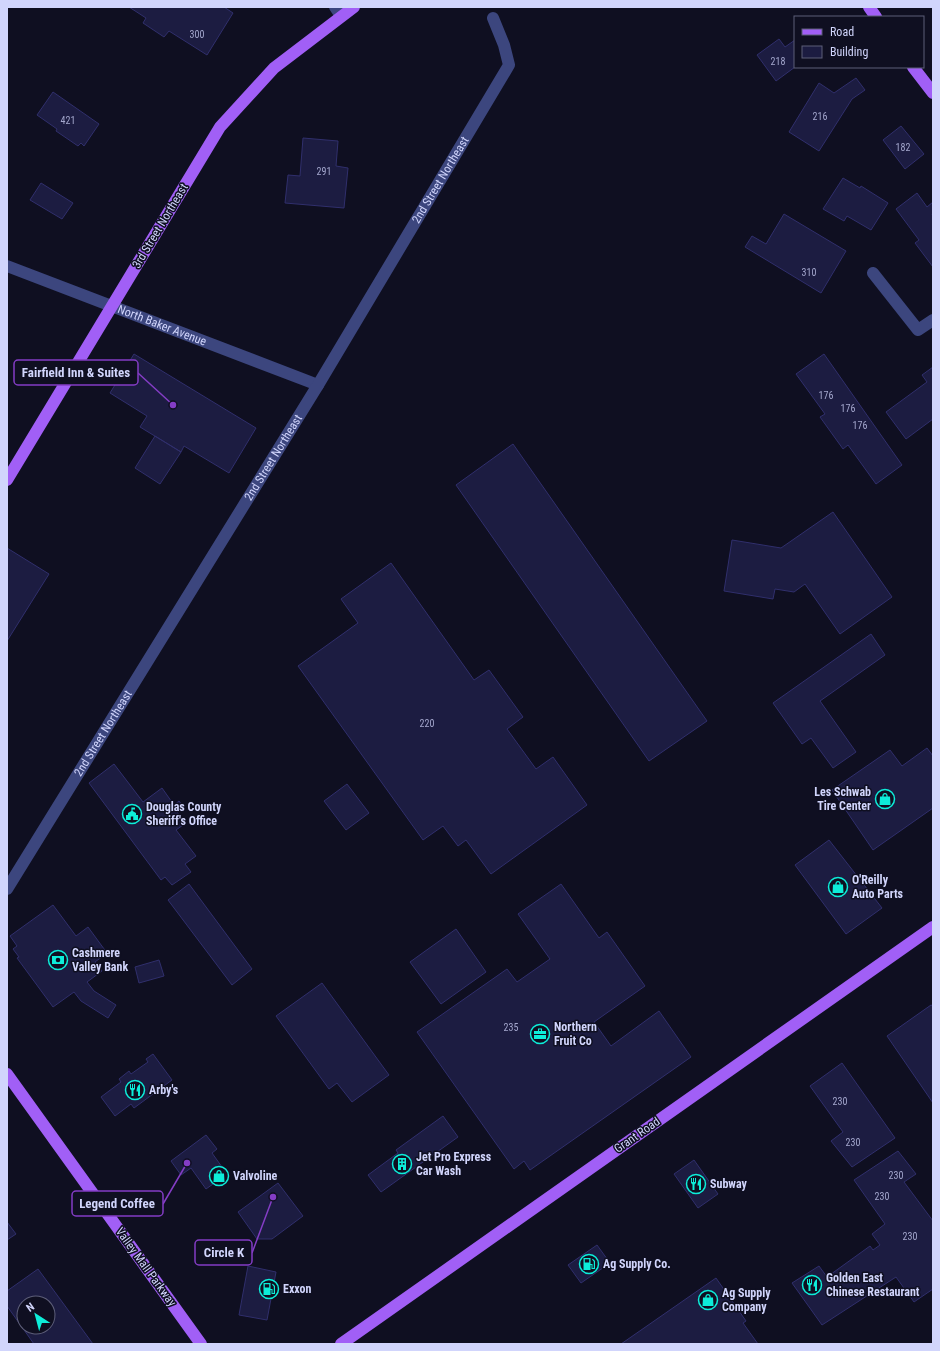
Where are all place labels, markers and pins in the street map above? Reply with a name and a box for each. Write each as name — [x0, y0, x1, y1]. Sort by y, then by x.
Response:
callout: Fairfield Inn & Suites — [14, 360, 138, 385]
place label: Les Schwab Tire Center — [814, 785, 871, 813]
shop icon: Les Schwab Tire Center — [874, 788, 896, 810]
place label: Douglas County Sheriff's Office — [146, 800, 222, 828]
public building icon: Douglas County Sheriff's Office — [121, 803, 143, 825]
place label: O'Reilly Auto Parts — [852, 873, 904, 901]
shop icon: O'Reilly Auto Parts — [827, 876, 849, 898]
place label: Cashmere Valley Bank — [72, 946, 128, 974]
bank icon: Cashmere Valley Bank — [47, 949, 69, 971]
place label: Northern Fruit Co — [554, 1020, 597, 1048]
office icon: Northern Fruit Co — [529, 1023, 551, 1045]
restaurant icon: Arby's — [124, 1079, 146, 1101]
place label: Arby's — [149, 1083, 179, 1097]
place label: Jet Pro Express Car Wash — [416, 1150, 492, 1178]
building icon: Jet Pro Express Car Wash — [391, 1153, 413, 1175]
shop icon: Valvoline — [208, 1165, 230, 1187]
place label: Valvoline — [233, 1169, 278, 1183]
restaurant icon: Subway — [685, 1173, 707, 1195]
place label: Subway — [710, 1177, 747, 1191]
callout: Legend Coffee — [72, 1191, 163, 1216]
callout: Circle K — [195, 1240, 252, 1265]
fuel station icon: Ag Supply Co. — [578, 1253, 600, 1275]
place label: Ag Supply Co. — [603, 1257, 671, 1271]
place label: Golden East Chinese Restaurant — [826, 1271, 920, 1299]
restaurant icon: Golden East Chinese Restaurant — [801, 1274, 823, 1296]
fuel station icon: Exxon — [258, 1278, 280, 1300]
place label: Exxon — [283, 1282, 311, 1296]
place label: Ag Supply Company — [722, 1286, 771, 1314]
shop icon: Ag Supply Company — [697, 1289, 719, 1311]

